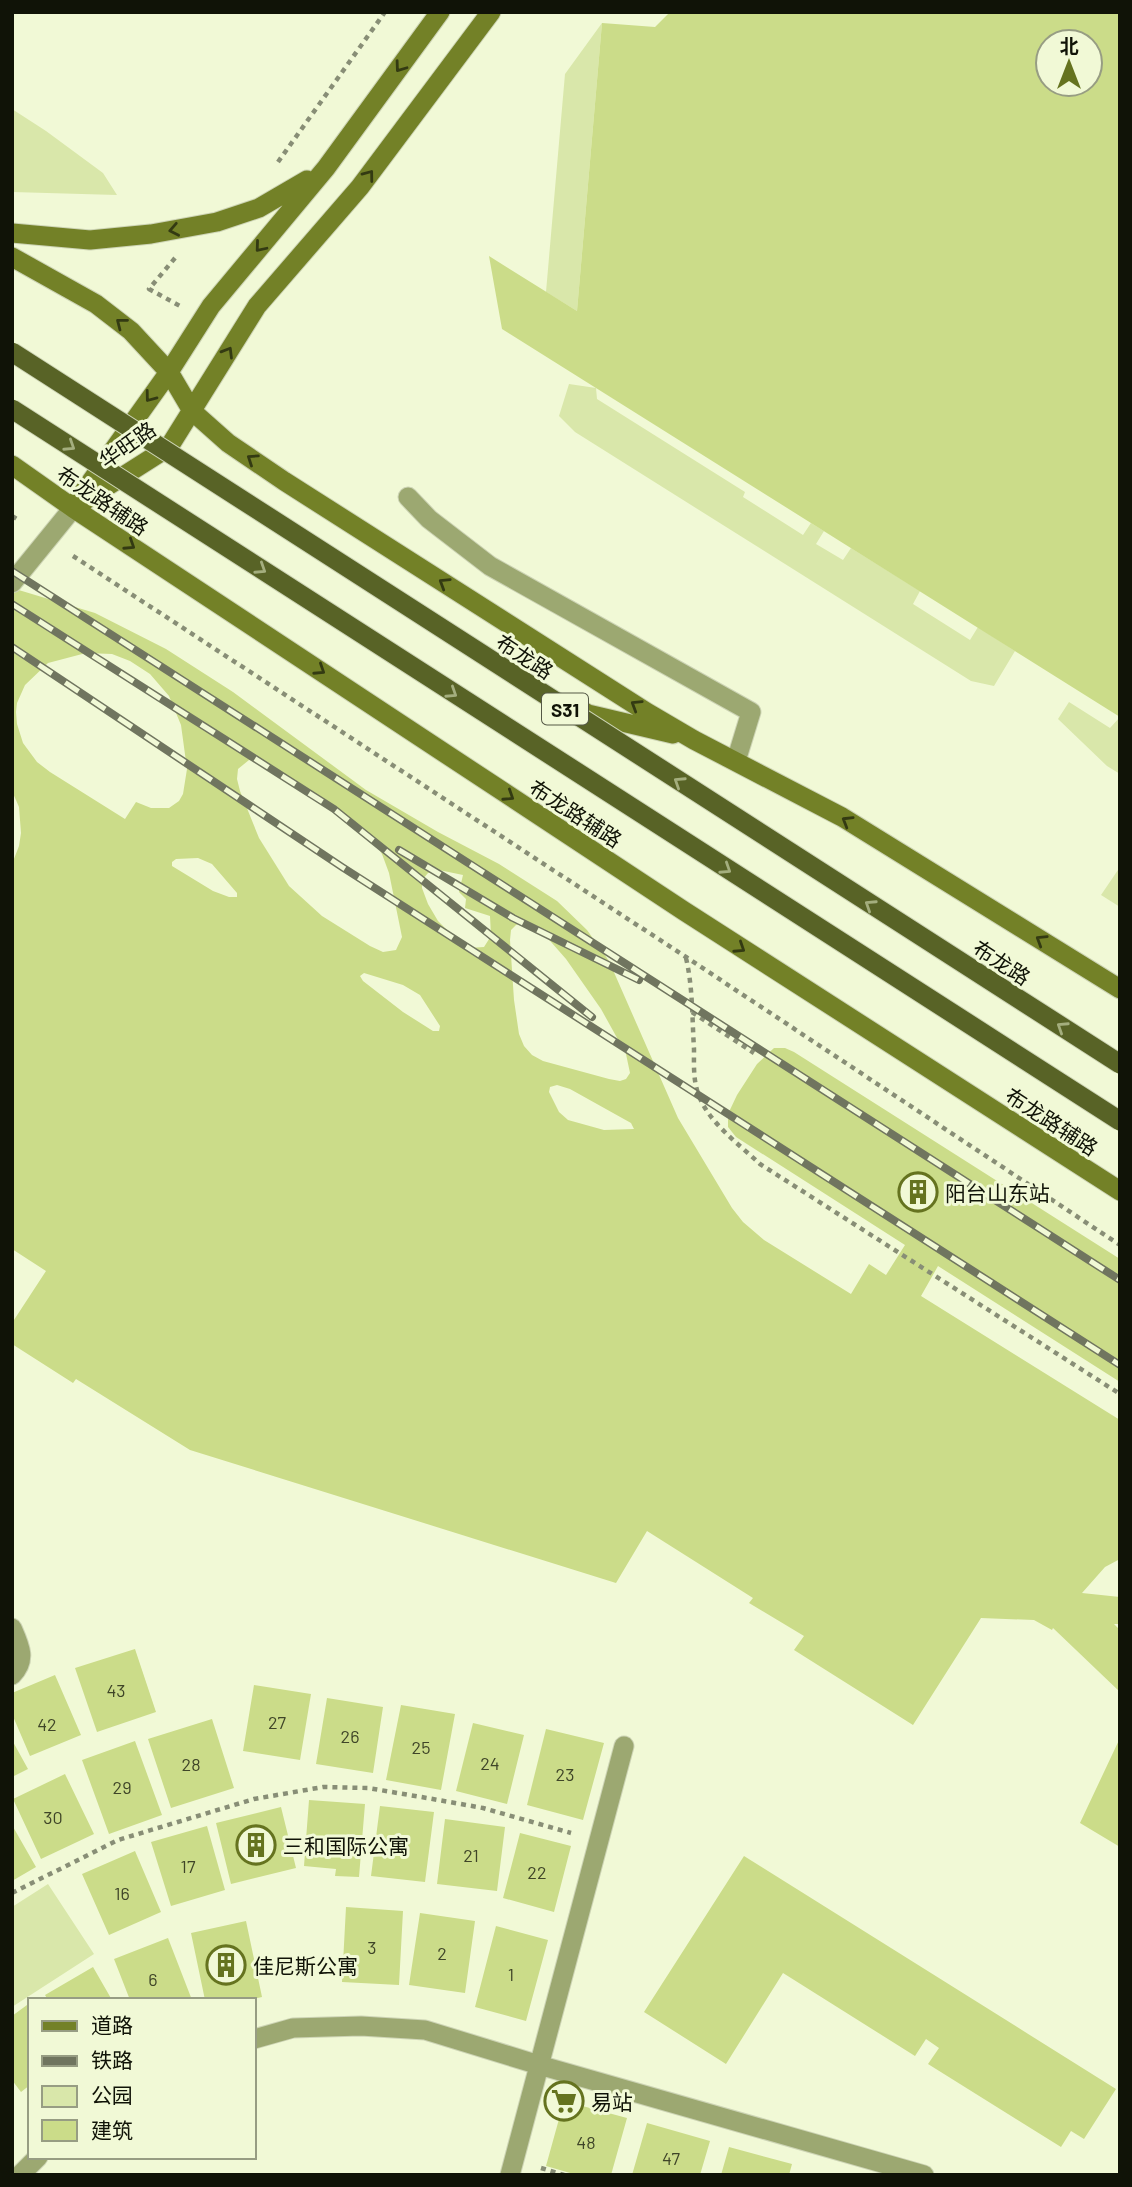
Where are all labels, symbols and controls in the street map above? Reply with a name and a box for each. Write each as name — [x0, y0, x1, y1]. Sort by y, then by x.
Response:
north arrow — [1034, 28, 1104, 98]
text: 北 — [1059, 34, 1079, 57]
one-way arrow — [395, 59, 408, 72]
one-way arrow — [360, 170, 373, 182]
one-way arrow — [168, 222, 180, 237]
one-way arrow — [256, 238, 268, 251]
one-way arrow — [117, 319, 129, 332]
one-way arrow — [219, 347, 232, 360]
one-way arrow — [146, 389, 159, 402]
street label: 华旺路 — [94, 416, 160, 472]
one-way arrow — [62, 438, 75, 451]
one-way arrow — [247, 455, 260, 468]
street label: 布龙路辅路 — [52, 460, 154, 540]
one-way arrow — [122, 537, 135, 550]
one-way arrow — [253, 561, 266, 574]
one-way arrow — [438, 578, 451, 591]
street label: 布龙路 — [492, 628, 558, 684]
one-way arrow — [312, 662, 325, 675]
one-way arrow — [444, 684, 457, 697]
road number: S31 — [542, 694, 588, 724]
one-way arrow — [630, 700, 643, 713]
street label: 布龙路辅路 — [525, 774, 627, 852]
one-way arrow — [673, 777, 686, 790]
one-way arrow — [502, 788, 515, 801]
one-way arrow — [842, 816, 855, 829]
one-way arrow — [718, 861, 731, 874]
one-way arrow — [865, 900, 878, 913]
street label: 布龙路 — [969, 934, 1035, 990]
one-way arrow — [1036, 936, 1049, 949]
one-way arrow — [733, 939, 746, 952]
one-way arrow — [1057, 1022, 1070, 1035]
street label: 布龙路辅路 — [1001, 1082, 1103, 1160]
building icon: 阳台山东站 — [897, 1171, 939, 1213]
place label: 阳台山东站 — [945, 1180, 1050, 1205]
house number: 43 — [106, 1679, 126, 1701]
house number: 27 — [268, 1711, 287, 1733]
house number: 42 — [37, 1713, 57, 1735]
house number: 26 — [341, 1725, 359, 1747]
house number: 25 — [412, 1736, 430, 1758]
house number: 24 — [480, 1752, 500, 1774]
house number: 28 — [181, 1753, 201, 1775]
house number: 23 — [556, 1763, 574, 1785]
house number: 29 — [112, 1776, 132, 1798]
house number: 30 — [43, 1806, 63, 1828]
building icon: 三和国际公寓 — [235, 1824, 277, 1866]
place label: 三和国际公寓 — [283, 1833, 409, 1858]
house number: 21 — [463, 1844, 479, 1866]
house number: 17 — [181, 1855, 196, 1877]
house number: 22 — [527, 1861, 547, 1883]
house number: 16 — [114, 1882, 130, 1904]
house number: 3 — [367, 1936, 377, 1958]
house number: 2 — [437, 1942, 447, 1964]
building icon: 佳尼斯公寓 — [205, 1944, 247, 1986]
place label: 佳尼斯公寓 — [253, 1953, 358, 1978]
house number: 1 — [508, 1963, 514, 1985]
house number: 6 — [148, 1968, 158, 1990]
legend — [28, 1998, 256, 2159]
text: 道路 — [91, 2012, 133, 2037]
text: 铁路 — [91, 2047, 133, 2072]
supermarket icon: 易站 — [543, 2080, 585, 2122]
text: 公园 — [91, 2082, 133, 2107]
place label: 易站 — [591, 2089, 633, 2114]
text: 建筑 — [91, 2117, 133, 2142]
house number: 48 — [576, 2131, 596, 2153]
house number: 47 — [662, 2147, 680, 2169]

